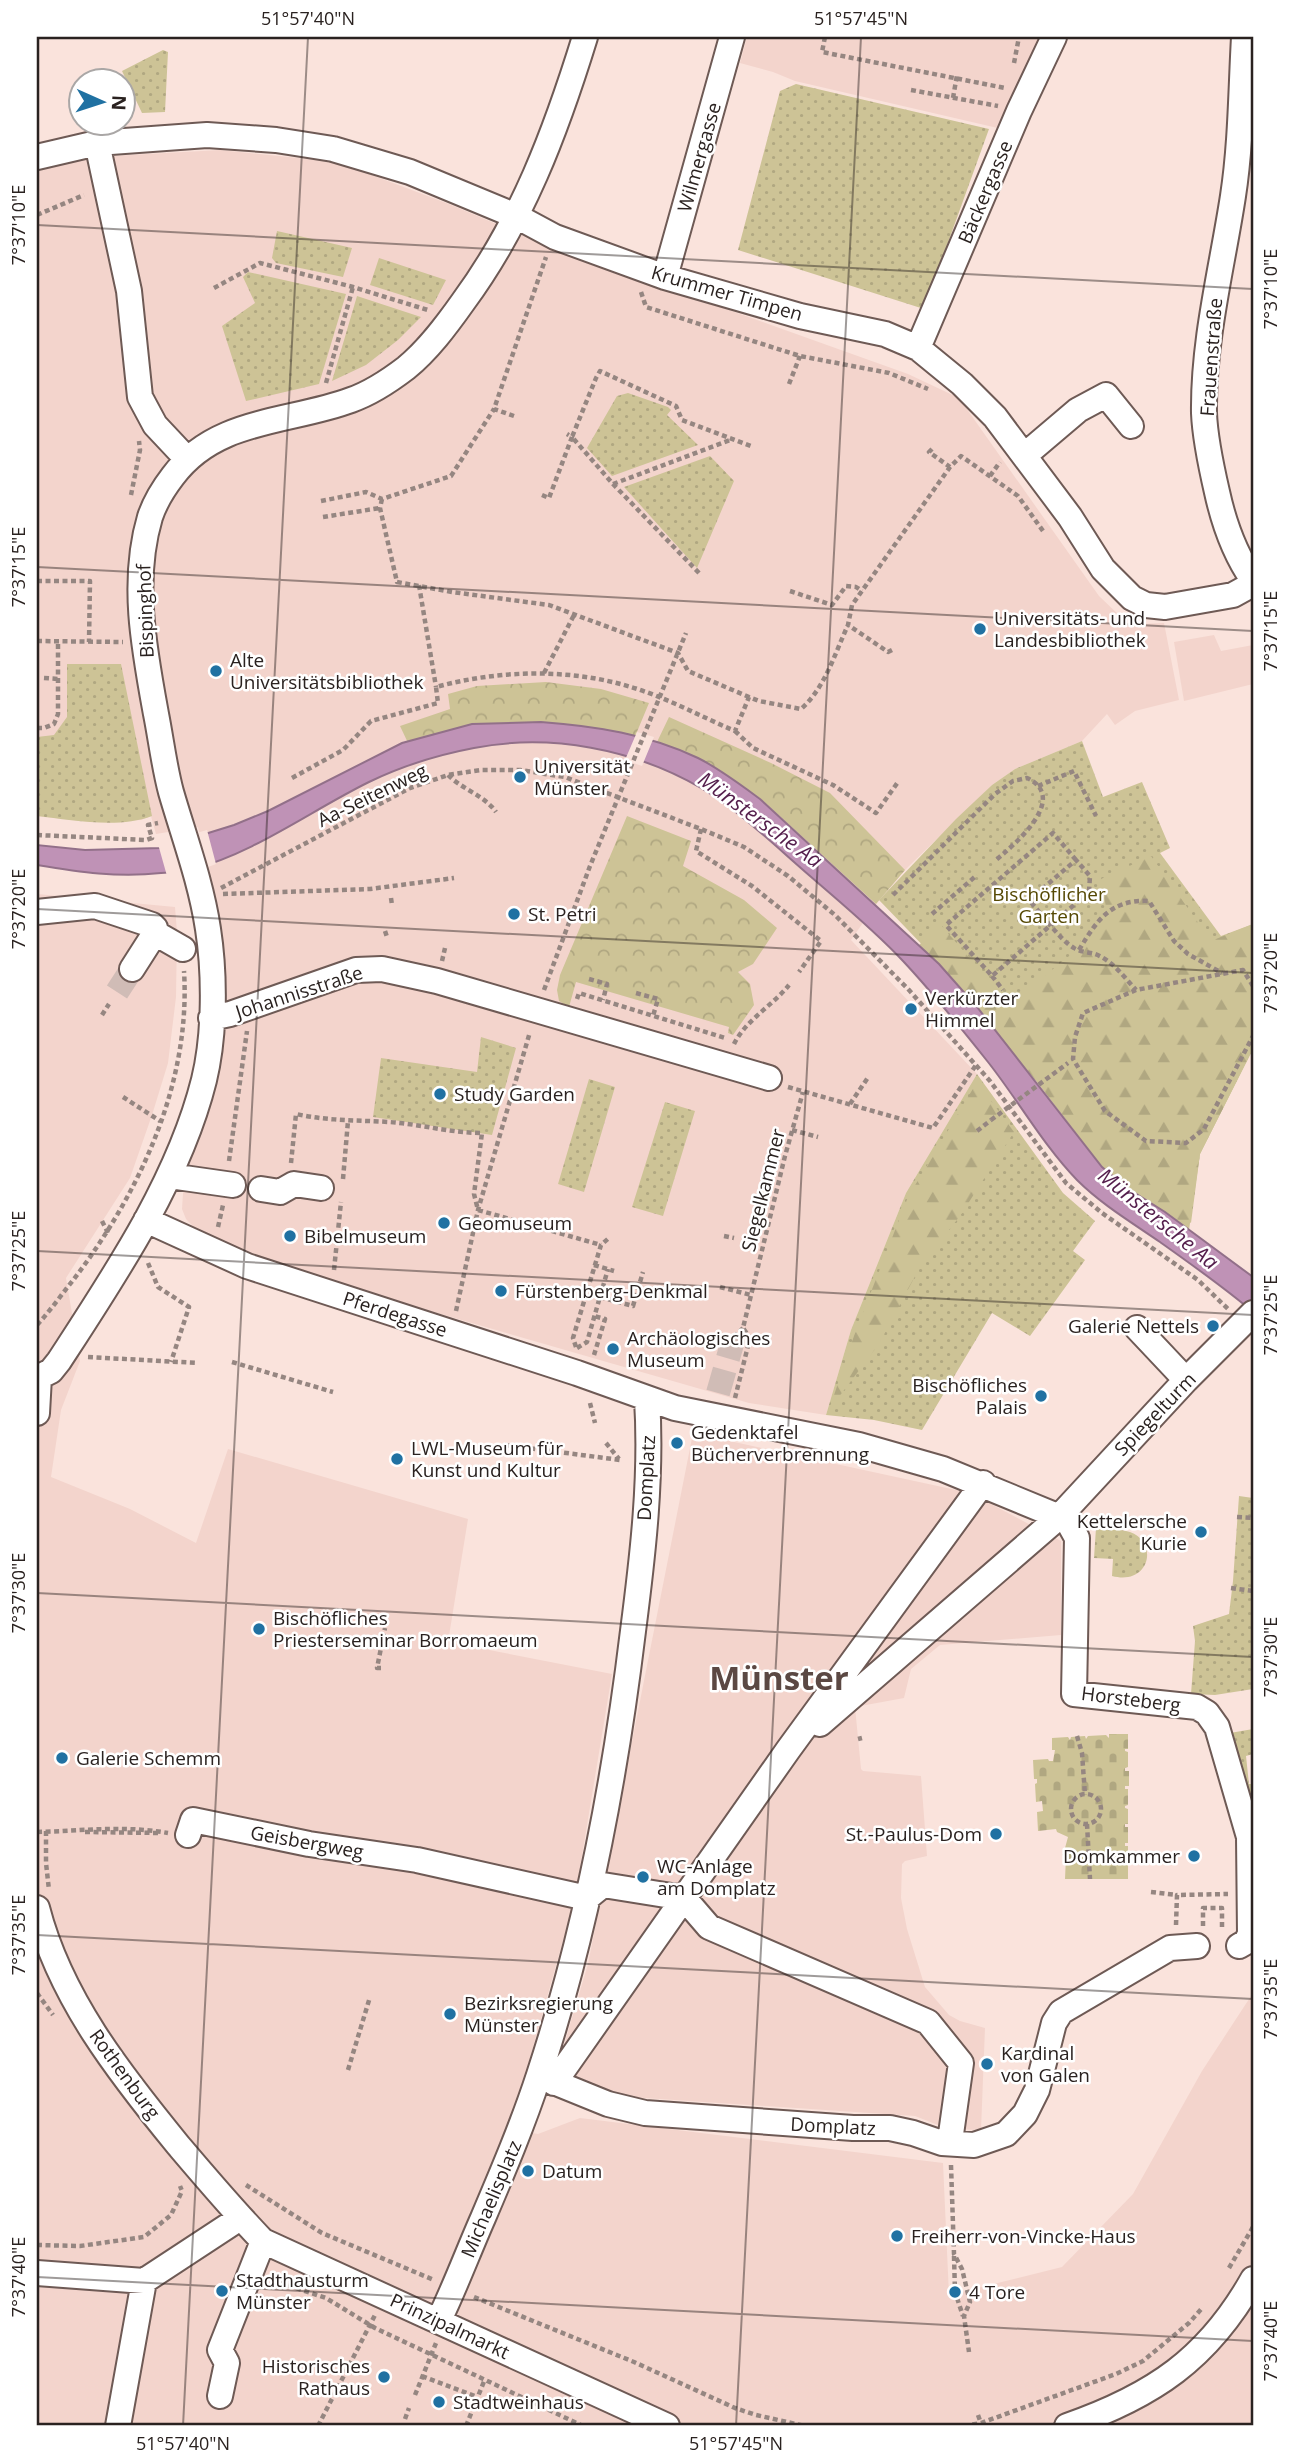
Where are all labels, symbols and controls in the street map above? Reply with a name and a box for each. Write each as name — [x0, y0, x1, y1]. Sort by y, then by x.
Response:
text: 51°57'40"N — [261, 6, 355, 30]
text: 51°57'45"N — [814, 6, 908, 30]
north arrow — [66, 66, 136, 136]
text: N — [106, 94, 132, 111]
street label: Wilmergasse — [671, 99, 727, 215]
street label: Bäckergasse — [952, 136, 1018, 248]
text: 7°37'10"E — [6, 185, 30, 265]
text: 7°37'10"E — [1258, 249, 1282, 329]
street label: Krummer Timpen — [648, 259, 806, 327]
street label: Frauenstraße — [1194, 297, 1228, 417]
text: 7°37'15"E — [6, 527, 30, 607]
street label: Bispinghof — [130, 562, 160, 658]
text: 7°37'15"E — [1258, 591, 1282, 671]
place label: Universitäts- und Landesbibliothek — [994, 605, 1146, 653]
marker: Universitäts- und Landesbibliothek — [972, 621, 988, 637]
place label: Alte Universitätsbibliothek — [230, 647, 423, 695]
marker: Alte Universitätsbibliothek — [208, 663, 224, 679]
place label: Universität Münster — [534, 753, 630, 801]
street label: Aa-Seitenweg — [313, 757, 431, 833]
water label: Münstersche Aa — [693, 765, 828, 874]
marker: Universität Münster — [512, 769, 528, 785]
text: 7°37'20"E — [6, 869, 30, 949]
park label: Bischöflicher Garten — [992, 881, 1106, 929]
place label: St. Petri — [528, 901, 597, 927]
marker: St. Petri — [506, 906, 522, 922]
text: 7°37'20"E — [1258, 933, 1282, 1013]
street label: Johannisstraße — [230, 959, 366, 1025]
place label: Verkürzter Himmel — [925, 985, 1019, 1033]
marker: Verkürzter Himmel — [903, 1001, 919, 1017]
place label: Study Garden — [454, 1081, 575, 1107]
marker: Study Garden — [432, 1086, 448, 1102]
street label: Siegelkammer — [735, 1126, 791, 1254]
water label: Münstersche Aa — [1093, 1161, 1225, 1275]
place label: Geomuseum — [458, 1210, 572, 1236]
text: 7°37'25"E — [6, 1211, 30, 1291]
marker: Geomuseum — [436, 1215, 452, 1231]
place label: Bibelmuseum — [304, 1223, 426, 1249]
marker: Bibelmuseum — [282, 1228, 298, 1244]
text: 7°37'25"E — [1258, 1275, 1282, 1355]
place label: Fürstenberg-Denkmal — [515, 1278, 708, 1304]
marker: Fürstenberg-Denkmal — [493, 1283, 509, 1299]
street label: Pferdegasse — [340, 1285, 450, 1343]
place label: Galerie Nettels — [1068, 1313, 1199, 1339]
marker: Galerie Nettels — [1205, 1318, 1221, 1334]
place label: Archäologisches Museum — [627, 1325, 770, 1373]
marker: Archäologisches Museum — [605, 1341, 621, 1357]
street label: Spiegelturm — [1108, 1366, 1202, 1462]
place label: Bischöfliches Palais — [912, 1372, 1027, 1420]
marker: Bischöfliches Palais — [1033, 1388, 1049, 1404]
place label: Gedenktafel Bücherverbrennung — [691, 1419, 869, 1467]
place label: LWL-Museum für Kunst und Kultur — [411, 1435, 563, 1483]
street label: Domplatz — [631, 1435, 661, 1521]
marker: Gedenktafel Bücherverbrennung — [669, 1435, 685, 1451]
marker: LWL-Museum für Kunst und Kultur — [389, 1451, 405, 1467]
place label: Kettelersche Kurie — [1077, 1508, 1187, 1556]
marker: Kettelersche Kurie — [1193, 1524, 1209, 1540]
text: 7°37'30"E — [6, 1553, 30, 1633]
place label: Bischöfliches Priesterseminar Borromaeum — [273, 1605, 538, 1653]
text: 7°37'30"E — [1258, 1617, 1282, 1697]
marker: Bischöfliches Priesterseminar Borromaeum — [251, 1621, 267, 1637]
district label: Münster — [709, 1655, 849, 1700]
street label: Horsteberg — [1080, 1680, 1182, 1718]
place label: Galerie Schemm — [76, 1745, 221, 1771]
marker: Galerie Schemm — [54, 1750, 70, 1766]
street label: Geisbergweg — [248, 1819, 366, 1865]
place label: St.-Paulus-Dom — [846, 1821, 982, 1847]
marker: St.-Paulus-Dom — [988, 1826, 1004, 1842]
place label: Domkammer — [1063, 1843, 1180, 1869]
marker: Domkammer — [1186, 1848, 1202, 1864]
place label: WC-Anlage am Domplatz — [657, 1853, 776, 1901]
marker: WC-Anlage am Domplatz — [635, 1869, 651, 1885]
text: 7°37'35"E — [6, 1895, 30, 1975]
text: 7°37'35"E — [1258, 1959, 1282, 2039]
place label: Bezirksregierung Münster — [464, 1990, 613, 2038]
marker: Bezirksregierung Münster — [442, 2006, 458, 2022]
street label: Rothenburg — [84, 2024, 166, 2124]
place label: Kardinal von Galen — [1001, 2040, 1090, 2088]
marker: Kardinal von Galen — [979, 2056, 995, 2072]
street label: Domplatz — [790, 2111, 876, 2141]
street label: Michaelisplatz — [455, 2136, 527, 2262]
place label: Datum — [542, 2158, 602, 2184]
marker: Datum — [520, 2163, 536, 2179]
place label: Freiherr-von-Vincke-Haus — [911, 2223, 1136, 2249]
marker: Freiherr-von-Vincke-Haus — [889, 2228, 905, 2244]
text: 7°37'40"E — [6, 2237, 30, 2317]
place label: Stadthausturm Münster — [236, 2267, 369, 2315]
place label: 4 Tore — [969, 2279, 1025, 2305]
marker: Stadthausturm Münster — [214, 2283, 230, 2299]
marker: 4 Tore — [947, 2284, 963, 2300]
street label: Prinzipalmarkt — [386, 2287, 514, 2365]
text: 7°37'40"E — [1258, 2301, 1282, 2381]
place label: Historisches Rathaus — [262, 2353, 370, 2401]
marker: Historisches Rathaus — [376, 2369, 392, 2385]
place label: Stadtweinhaus — [453, 2389, 584, 2415]
marker: Stadtweinhaus — [431, 2394, 447, 2410]
text: 51°57'40"N — [136, 2431, 230, 2455]
text: 51°57'45"N — [689, 2431, 783, 2455]

